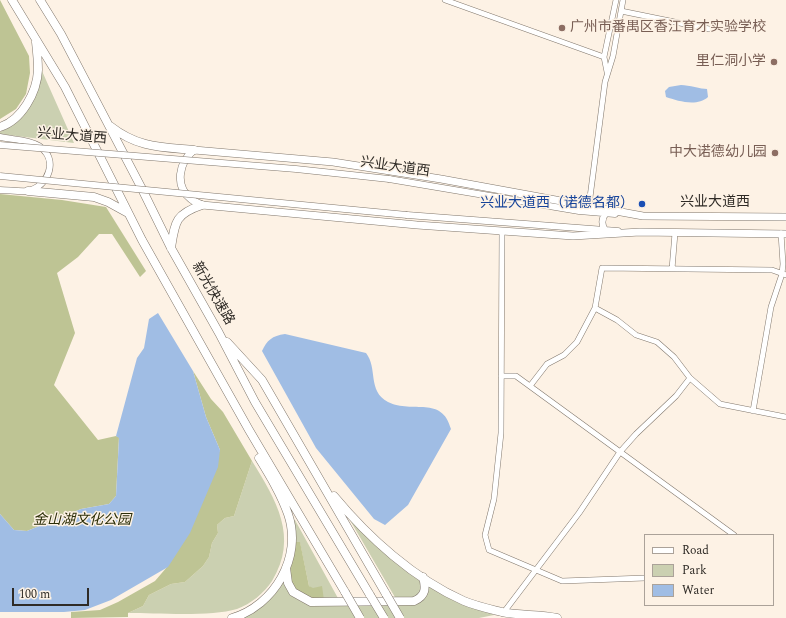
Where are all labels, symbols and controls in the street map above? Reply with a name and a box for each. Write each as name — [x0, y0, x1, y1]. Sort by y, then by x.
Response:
place label: 广州市番禺区香江育才实验学校 — [570, 20, 766, 36]
marker: 广州市番禺区香江育才实验学校 — [557, 23, 567, 33]
place label: 里仁洞小学 — [696, 54, 766, 70]
marker: 里仁洞小学 — [769, 57, 779, 67]
street label: 兴业大道西 — [36, 126, 108, 148]
place label: 中大诺德幼儿园 — [669, 145, 767, 161]
marker: 中大诺德幼儿园 — [770, 148, 780, 158]
street label: 兴业大道西 — [359, 155, 431, 181]
street label: 兴业大道西 — [680, 195, 750, 211]
place label: 兴业大道西（诺德名都） — [480, 196, 634, 212]
marker: 兴业大道西（诺德名都） — [637, 199, 647, 209]
street label: 新光快速路 — [187, 259, 237, 329]
park label: 金山湖文化公园 — [33, 513, 131, 529]
legend — [644, 534, 774, 606]
text: Road — [682, 541, 709, 560]
text: Park — [682, 561, 707, 580]
scale bar — [14, 580, 91, 606]
text: Water — [682, 581, 714, 600]
text: 100 m — [19, 585, 50, 604]

